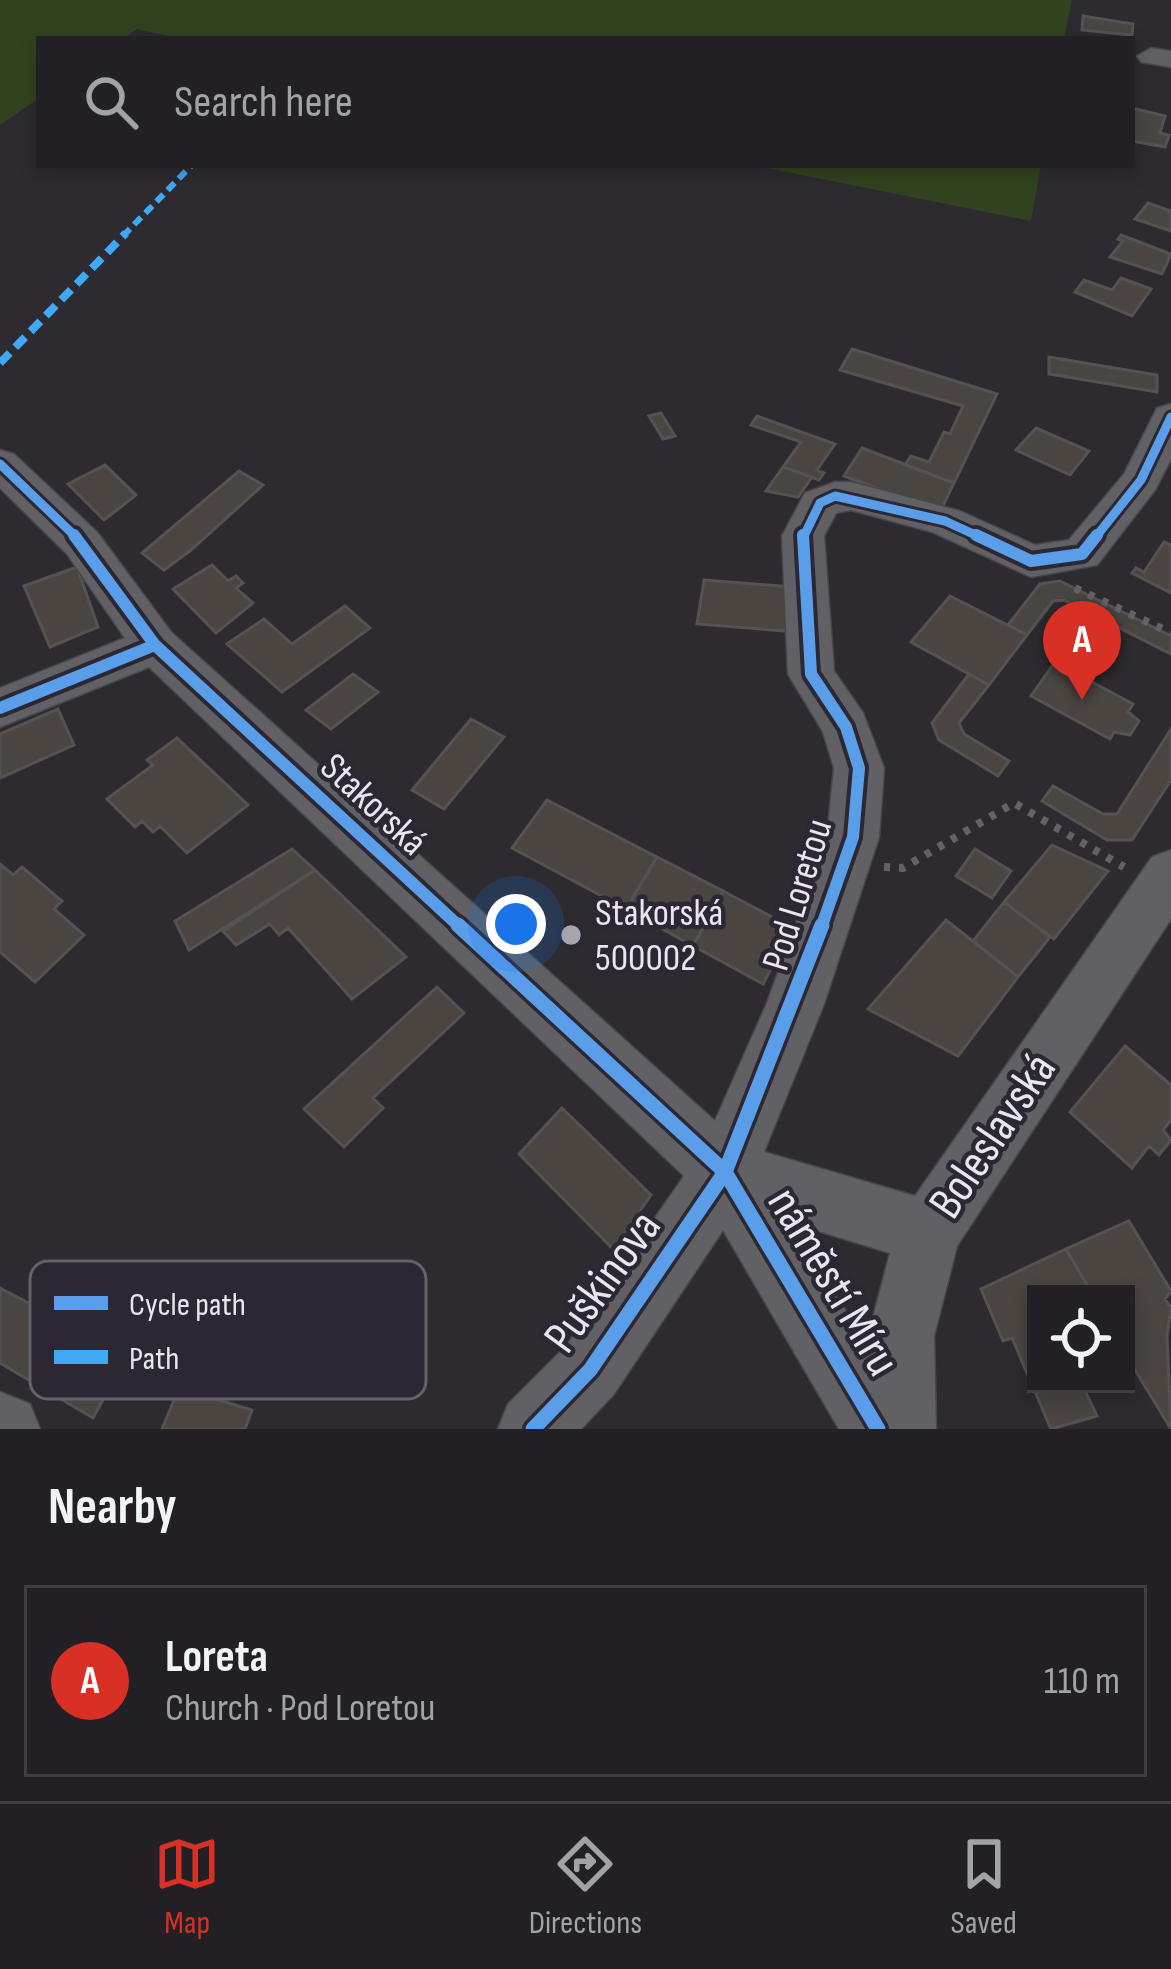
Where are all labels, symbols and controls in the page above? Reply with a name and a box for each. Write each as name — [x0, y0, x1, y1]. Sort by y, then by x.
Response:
search box — [36, 36, 1135, 168]
icon: search — [78, 69, 144, 135]
text: Search here — [174, 75, 353, 130]
pin: A — [1043, 601, 1121, 700]
street label: Stakorská — [310, 744, 436, 866]
street label: Pod Loretou — [753, 814, 843, 976]
place label: Stakorská 500002 — [595, 890, 723, 982]
your location — [486, 894, 546, 954]
marker: Stakorská 500002 — [558, 922, 584, 948]
street label: Boleslavská — [917, 1043, 1069, 1229]
street label: náměstí Míru — [755, 1178, 911, 1386]
street label: Puškinova — [533, 1200, 673, 1364]
legend — [30, 1261, 426, 1399]
text: Cycle path — [129, 1285, 246, 1325]
map controls — [1027, 1285, 1135, 1393]
button: locate — [1027, 1285, 1135, 1393]
text: Path — [129, 1339, 179, 1379]
text: Nearby — [48, 1477, 177, 1538]
text: Loreta — [165, 1630, 268, 1685]
text: A — [81, 1658, 99, 1705]
text: 110 m — [1044, 1658, 1120, 1705]
text: Church · Pod Loretou — [165, 1685, 435, 1732]
tab: Map — [154, 1831, 220, 1943]
tab: Directions — [529, 1831, 642, 1943]
tab: Saved — [951, 1831, 1017, 1943]

